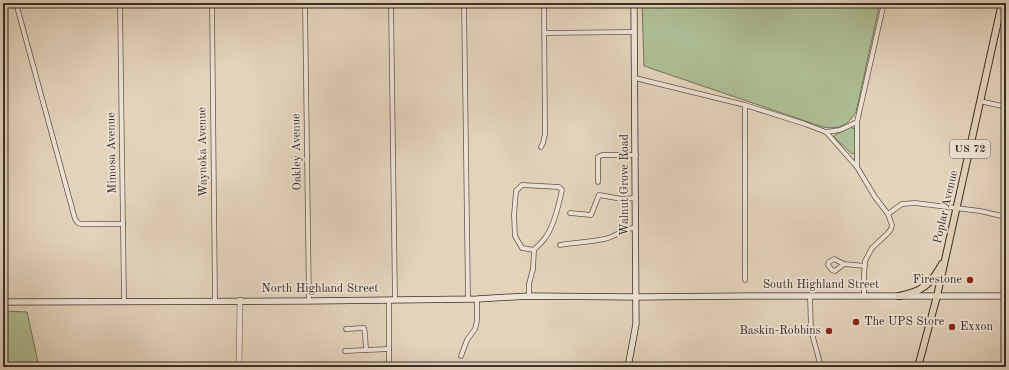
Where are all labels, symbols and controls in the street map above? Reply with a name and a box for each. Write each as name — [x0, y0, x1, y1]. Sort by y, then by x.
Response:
street label: Waynoka Avenue — [196, 106, 210, 197]
street label: Mimosa Avenue — [105, 112, 119, 194]
street label: Oakley Avenue — [290, 113, 304, 191]
street label: Walnut Grove Road — [619, 134, 631, 236]
road number: US 72 — [950, 140, 990, 158]
street label: Poplar Avenue — [932, 169, 960, 245]
place label: Firestone — [913, 274, 962, 286]
marker: Firestone — [965, 275, 975, 285]
street label: South Highland Street — [763, 279, 879, 291]
street label: North Highland Street — [262, 283, 378, 295]
place label: The UPS Store — [864, 316, 945, 328]
marker: The UPS Store — [851, 317, 861, 327]
place label: Exxon — [960, 321, 993, 333]
marker: Exxon — [947, 322, 957, 332]
place label: Baskin-Robbins — [739, 325, 821, 337]
marker: Baskin-Robbins — [824, 326, 834, 336]

